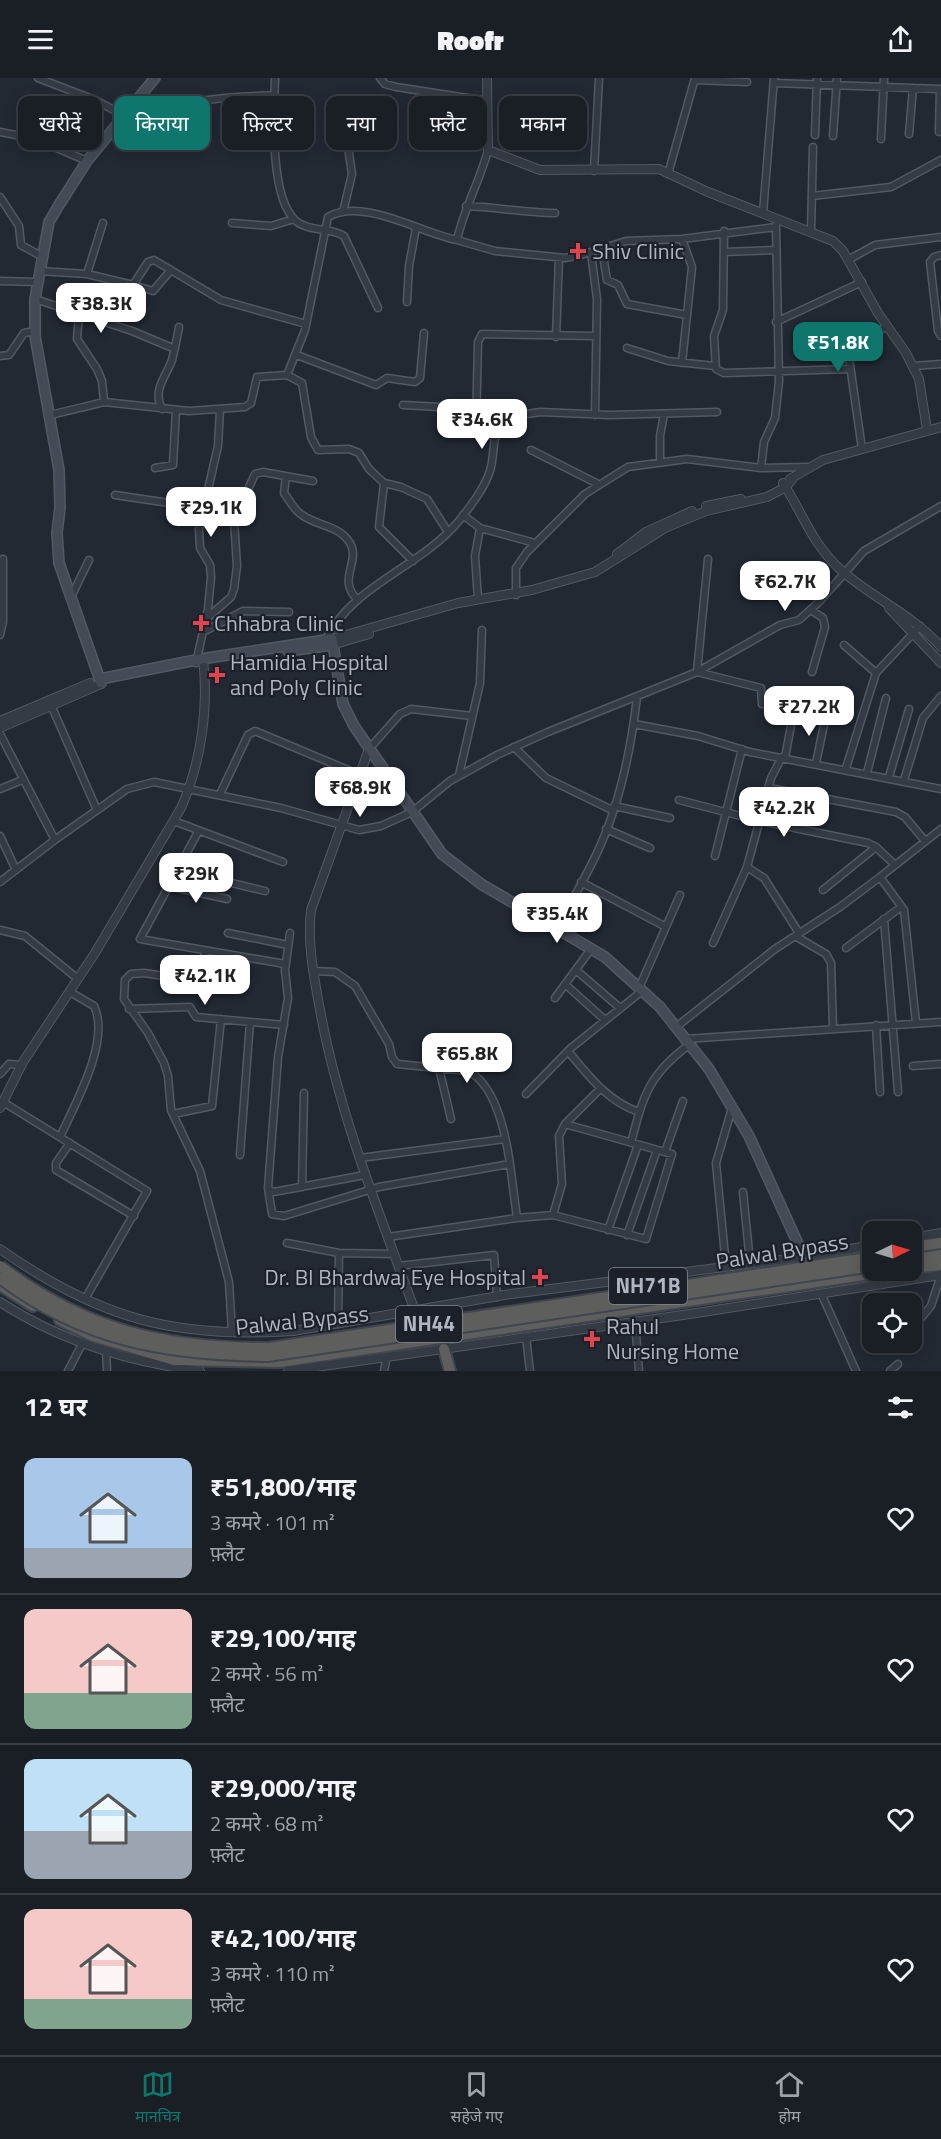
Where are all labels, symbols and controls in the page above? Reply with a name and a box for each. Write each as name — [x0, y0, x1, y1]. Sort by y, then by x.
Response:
text: Roofr — [437, 19, 504, 60]
icon: menu — [24, 23, 57, 56]
icon: share — [884, 23, 917, 56]
chip: खरीदें — [18, 96, 102, 150]
chip: किराया — [114, 96, 210, 150]
chip: फ़िल्टर — [222, 96, 314, 150]
chip: नया — [326, 96, 397, 150]
chip: फ़्लैट — [409, 96, 487, 150]
chip: मकान — [499, 96, 587, 150]
place label: Shiv Clinic — [592, 234, 684, 268]
marker: Shiv Clinic — [569, 242, 587, 260]
pin: ₹38.3K — [52, 283, 150, 334]
text: ₹38.3K — [70, 287, 132, 318]
pin: ₹51.8K — [789, 322, 887, 373]
text: ₹51.8K — [807, 326, 869, 357]
pin: ₹34.6K — [433, 399, 531, 450]
text: ₹34.6K — [451, 403, 513, 434]
pin: ₹29.1K — [162, 487, 260, 538]
text: ₹29.1K — [180, 491, 242, 522]
pin: ₹62.7K — [736, 561, 834, 612]
text: ₹62.7K — [754, 565, 816, 596]
place label: Chhabra Clinic — [214, 606, 344, 640]
marker: Chhabra Clinic — [192, 614, 210, 632]
place label: Hamidia Hospital and Poly Clinic — [230, 645, 388, 704]
marker: Hamidia Hospital and Poly Clinic — [208, 666, 226, 684]
pin: ₹27.2K — [760, 686, 858, 737]
text: ₹27.2K — [778, 690, 840, 721]
pin: ₹68.9K — [311, 767, 409, 818]
text: ₹68.9K — [329, 771, 391, 802]
pin: ₹42.2K — [735, 787, 833, 838]
text: ₹42.2K — [753, 791, 815, 822]
pin: ₹29K — [160, 853, 232, 904]
text: ₹29K — [173, 857, 219, 888]
pin: ₹35.4K — [508, 893, 606, 944]
text: ₹35.4K — [526, 897, 588, 928]
pin: ₹42.1K — [156, 955, 254, 1006]
text: ₹42.1K — [174, 959, 236, 990]
pin: ₹65.8K — [418, 1033, 516, 1084]
text: ₹65.8K — [436, 1037, 498, 1068]
north arrow — [862, 1221, 922, 1281]
map controls — [862, 1221, 922, 1353]
street label: Palwal Bypass — [713, 1224, 851, 1278]
place label: Dr. Bl Bhardwaj Eye Hospital — [265, 1260, 526, 1294]
marker: Dr. Bl Bhardwaj Eye Hospital — [531, 1268, 549, 1286]
road number: NH71B — [609, 1268, 687, 1304]
button: locate — [862, 1293, 922, 1353]
street label: Palwal Bypass — [234, 1296, 370, 1344]
road number: NH44 — [396, 1306, 462, 1342]
place label: Rahul Nursing Home — [606, 1309, 739, 1368]
marker: Rahul Nursing Home — [583, 1330, 601, 1348]
text: 12 घर — [24, 1387, 87, 1426]
icon: filters — [884, 1391, 917, 1424]
text: ₹51,800/माह — [210, 1467, 356, 1506]
icon: home — [72, 1482, 144, 1554]
icon: heart — [884, 1502, 917, 1535]
text: 3 कमरे · 101 m² — [210, 1507, 335, 1538]
text: फ़्लैट — [210, 1538, 245, 1569]
text: ₹29,100/माह — [210, 1618, 356, 1657]
icon: home — [72, 1633, 144, 1705]
icon: heart — [884, 1653, 917, 1686]
text: 2 कमरे · 56 m² — [210, 1658, 323, 1689]
text: फ़्लैट — [210, 1689, 245, 1720]
text: ₹29,000/माह — [210, 1768, 356, 1807]
icon: home — [72, 1783, 144, 1855]
icon: heart — [884, 1803, 917, 1836]
text: 2 कमरे · 68 m² — [210, 1808, 323, 1839]
text: फ़्लैट — [210, 1839, 245, 1870]
text: ₹42,100/माह — [210, 1918, 356, 1957]
icon: home — [72, 1933, 144, 2005]
icon: heart — [884, 1953, 917, 1986]
text: 3 कमरे · 110 m² — [210, 1958, 335, 1989]
text: फ़्लैट — [210, 1989, 245, 2020]
tab: मानचित्र — [135, 2068, 181, 2129]
tab: सहेजे गए — [451, 2068, 503, 2129]
tab: होम — [773, 2068, 806, 2129]

